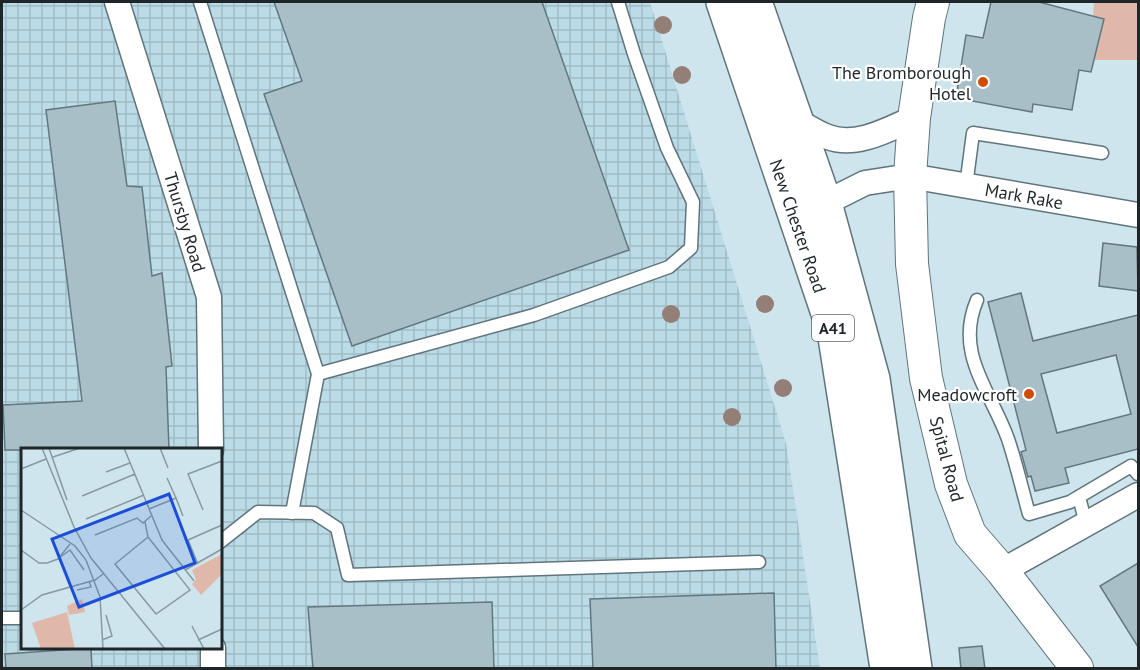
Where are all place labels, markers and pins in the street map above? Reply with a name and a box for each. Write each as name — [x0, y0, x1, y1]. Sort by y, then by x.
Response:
place label: The Bromborough Hotel — [832, 61, 972, 105]
marker: The Bromborough Hotel — [976, 75, 990, 89]
place label: Meadowcroft — [917, 383, 1017, 406]
marker: Meadowcroft — [1022, 387, 1036, 401]

